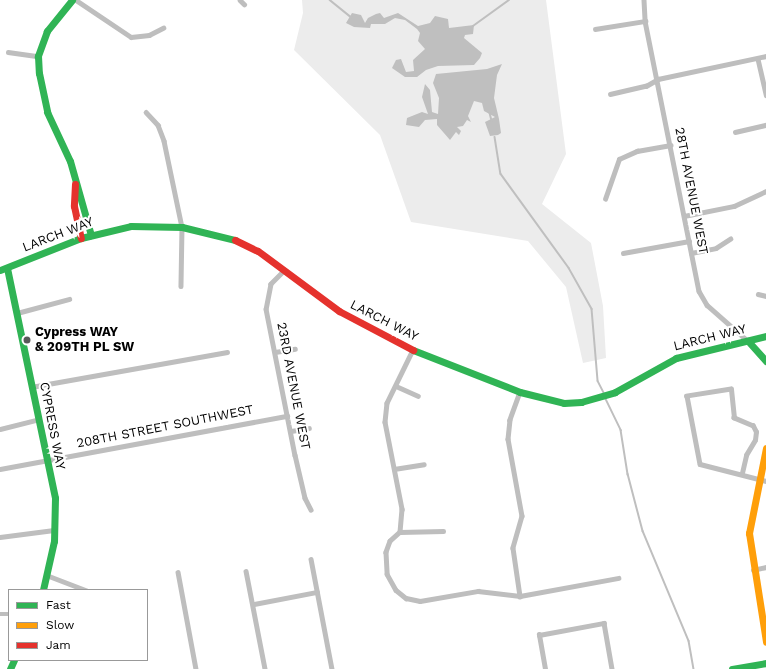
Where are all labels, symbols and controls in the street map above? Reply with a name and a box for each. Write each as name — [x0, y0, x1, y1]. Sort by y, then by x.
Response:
street label: 28TH AVENUE WEST — [671, 126, 711, 256]
street label: LARCH WAY — [20, 214, 96, 256]
street label: LARCH WAY — [347, 297, 421, 345]
street label: 23RD AVENUE WEST — [273, 321, 313, 451]
street label: LARCH WAY — [672, 321, 748, 355]
place label: Cypress WAY & 209TH PL SW — [35, 325, 135, 356]
marker: Cypress WAY & 209TH PL SW — [22, 335, 32, 345]
street label: CYPRESS WAY — [36, 381, 68, 471]
street label: 208TH STREET SOUTHWEST — [75, 402, 255, 452]
legend — [8, 589, 148, 661]
text: Fast — [46, 598, 71, 612]
text: Slow — [46, 618, 74, 632]
text: Jam — [46, 638, 71, 652]

